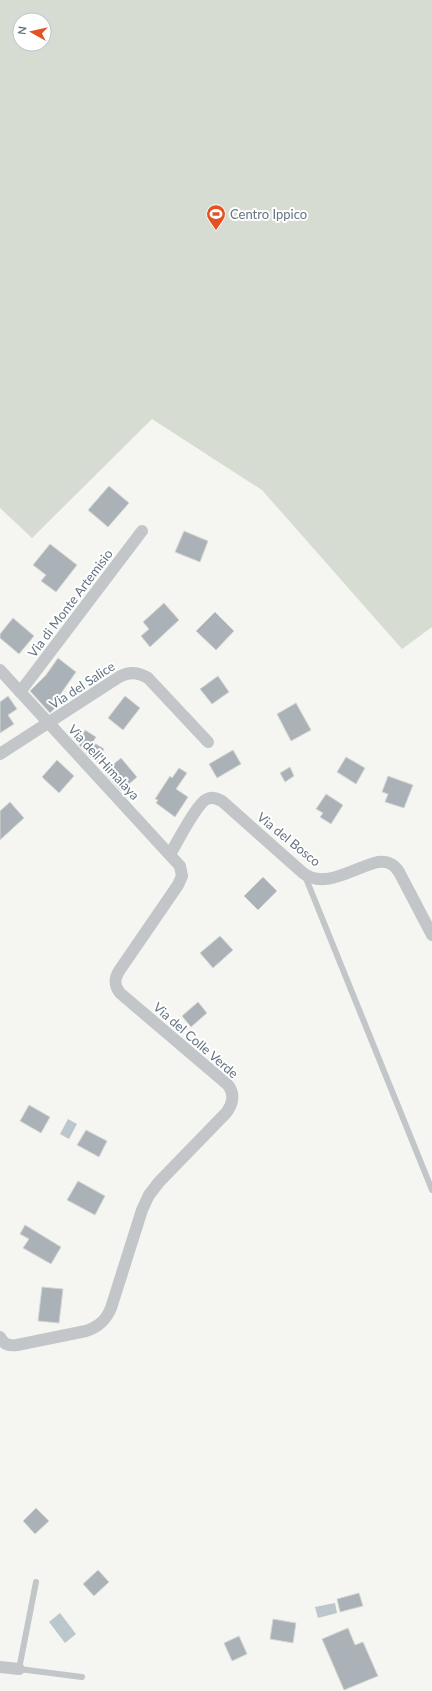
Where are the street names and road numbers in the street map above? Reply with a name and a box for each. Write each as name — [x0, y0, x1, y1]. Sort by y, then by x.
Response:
street label: Via di Monte Artemisio — [24, 546, 116, 660]
street label: Via del Salice — [46, 658, 118, 712]
street label: Via dell'Himalaya — [65, 721, 143, 803]
street label: Via del Bosco — [254, 809, 324, 869]
street label: Via del Colle Verde — [150, 999, 242, 1081]

